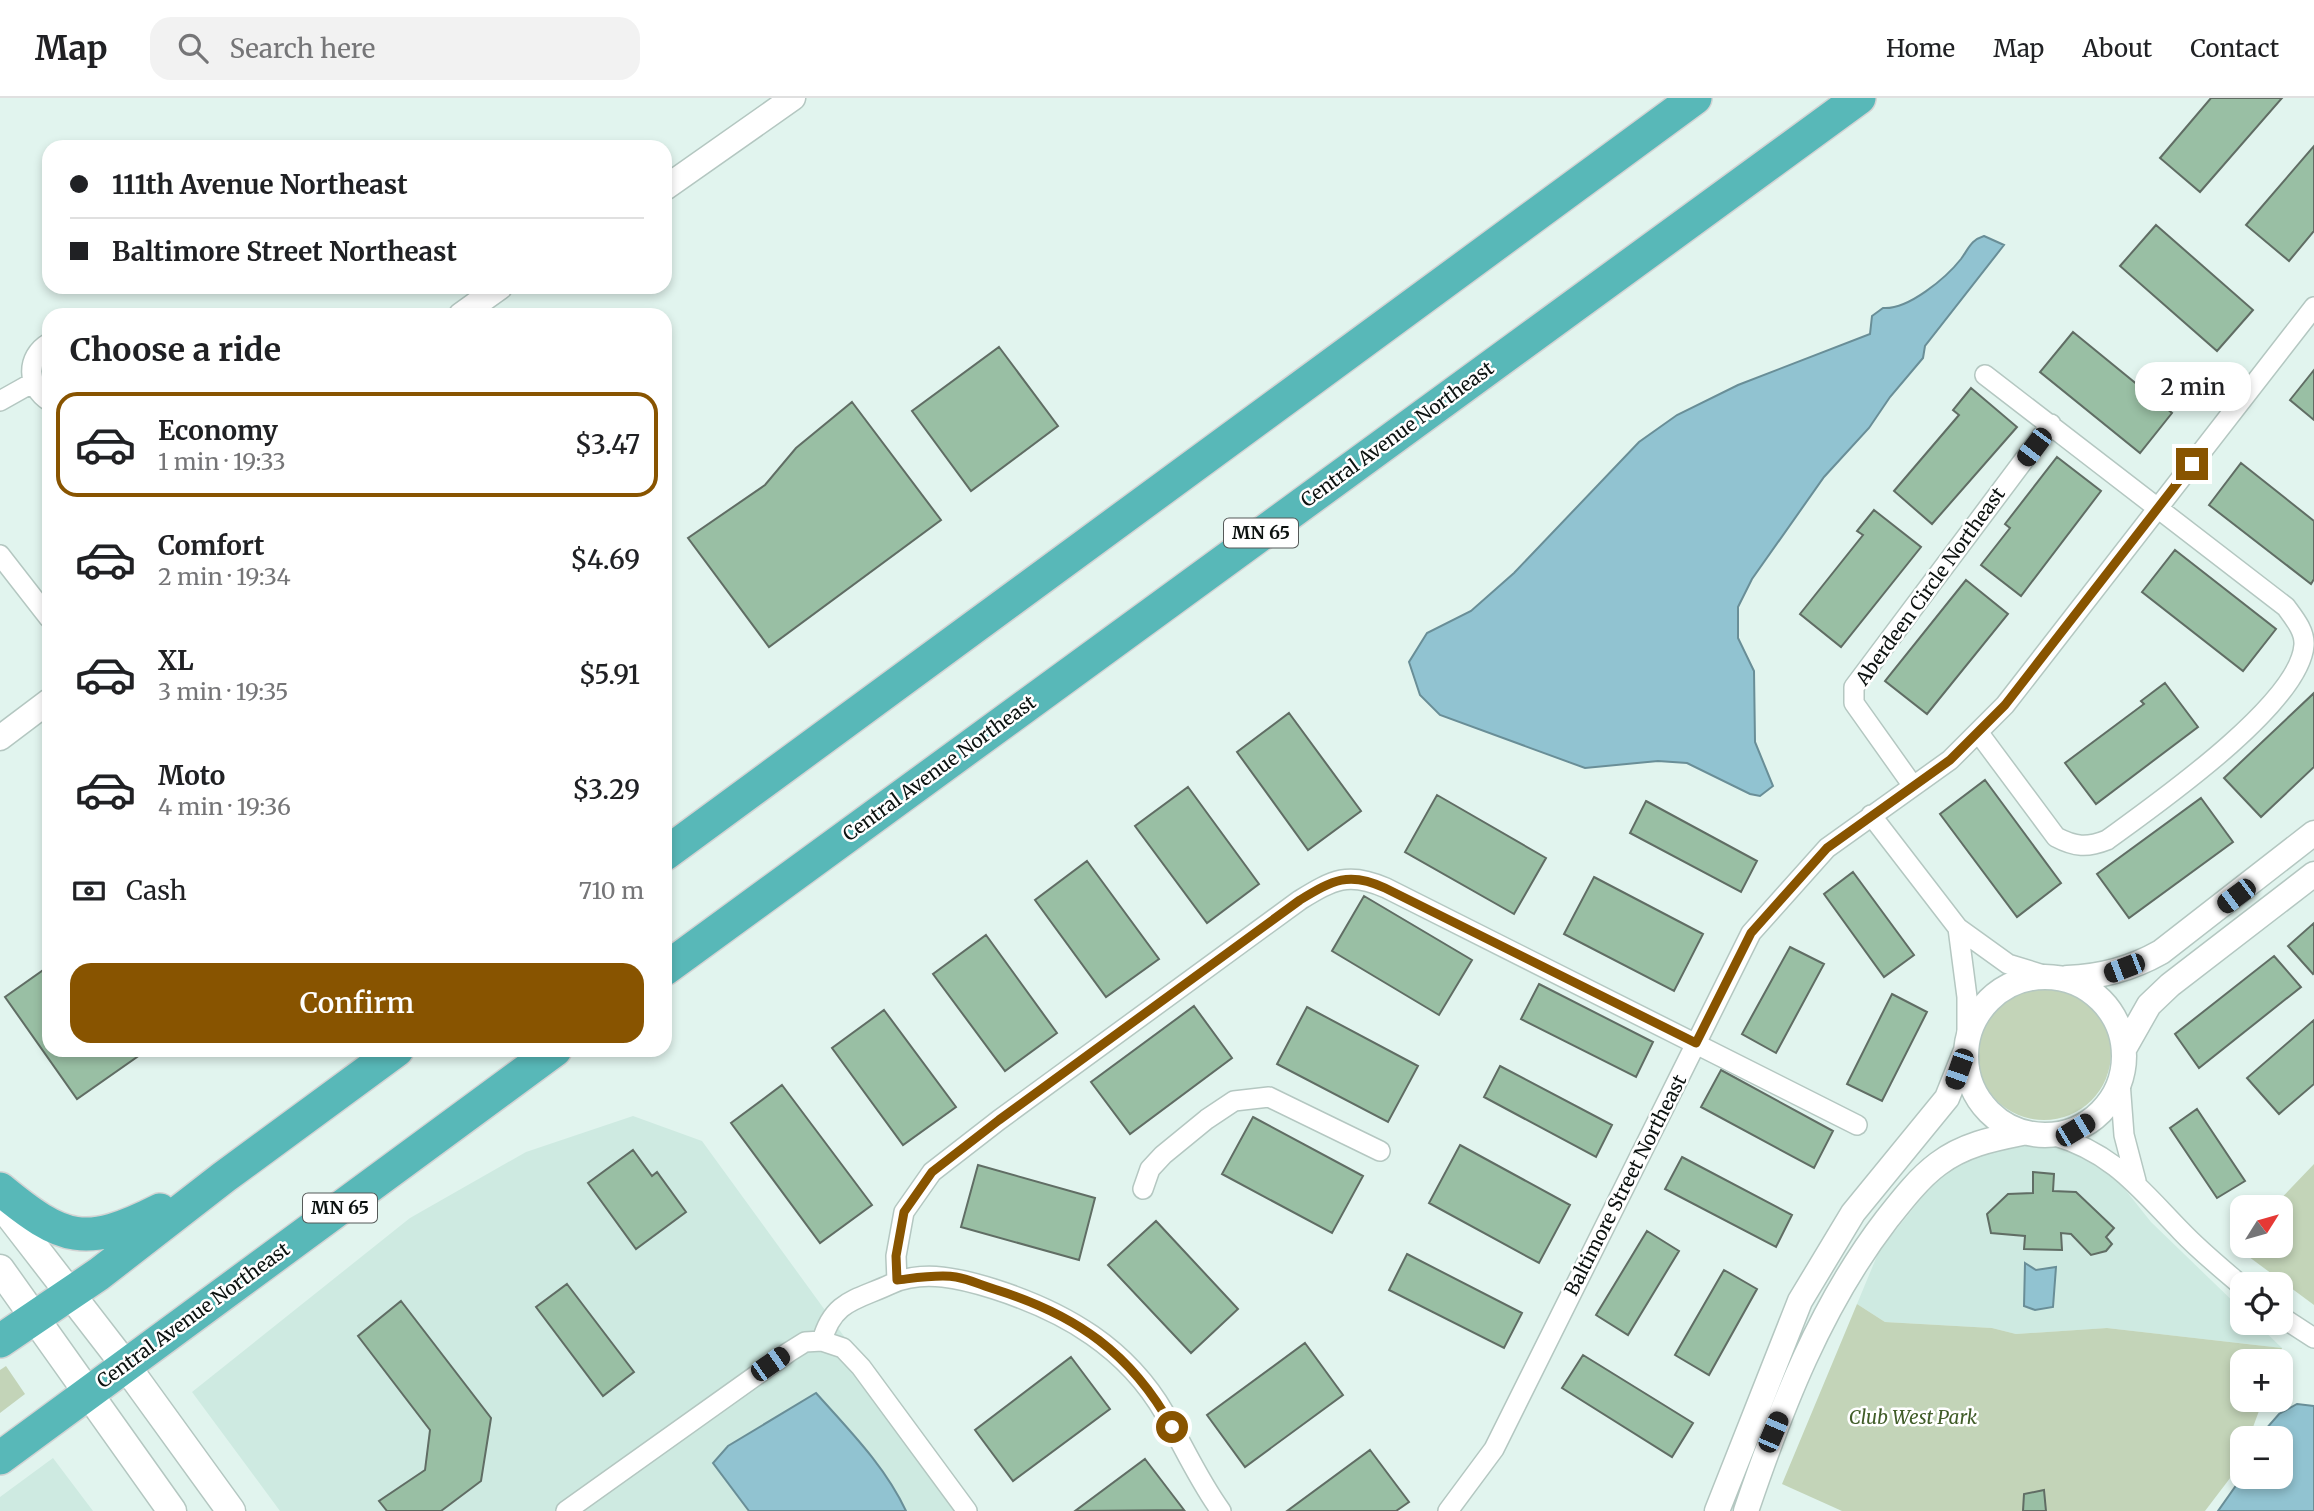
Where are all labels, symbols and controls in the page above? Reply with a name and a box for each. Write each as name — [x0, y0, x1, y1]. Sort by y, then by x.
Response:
search box — [150, 17, 640, 80]
text: Map — [35, 28, 108, 69]
icon: search — [174, 29, 212, 67]
text: Search here — [230, 32, 375, 65]
text: Home — [1886, 33, 1955, 64]
text: Map — [1993, 33, 2044, 64]
text: About — [2082, 33, 2152, 64]
text: Contact — [2190, 33, 2279, 64]
text: 111th Avenue Northeast — [112, 168, 408, 201]
text: Baltimore Street Northeast — [112, 235, 457, 268]
text: Choose a ride — [70, 330, 281, 370]
street label: Central Avenue Northeast — [1296, 355, 1499, 512]
callout: 2 min — [2134, 362, 2250, 412]
text: 2 min — [2161, 372, 2225, 401]
icon: car — [74, 413, 137, 476]
text: Economy — [158, 414, 278, 447]
car — [2013, 424, 2056, 470]
text: $3.47 — [575, 428, 640, 461]
text: 1 min · 19:33 — [158, 447, 286, 476]
route end — [2176, 448, 2208, 480]
street label: Aberdeen Circle Northeast — [1850, 482, 2010, 690]
road number: MN 65 — [1224, 519, 1298, 548]
icon: car — [74, 528, 137, 591]
text: Comfort — [158, 529, 264, 562]
text: $4.69 — [570, 543, 640, 576]
text: 2 min · 19:34 — [158, 562, 291, 591]
icon: car — [74, 643, 137, 706]
text: XL — [158, 644, 194, 677]
text: $5.91 — [579, 658, 640, 691]
text: 3 min · 19:35 — [158, 677, 289, 706]
street label: Central Avenue Northeast — [838, 689, 1041, 846]
icon: car — [74, 758, 137, 821]
text: Moto — [158, 759, 225, 792]
text: $3.29 — [572, 773, 640, 806]
text: 4 min · 19:36 — [158, 792, 291, 821]
icon: cash — [70, 872, 108, 910]
text: Cash — [126, 874, 187, 907]
car — [2213, 875, 2260, 917]
text: 710 m — [579, 876, 644, 905]
car — [2101, 951, 2148, 985]
button: Confirm — [70, 963, 644, 1043]
car — [1943, 1046, 1976, 1092]
street label: Baltimore Street Northeast — [1559, 1070, 1692, 1300]
car — [2052, 1110, 2099, 1150]
road number: MN 65 — [303, 1194, 377, 1223]
north arrow — [2230, 1195, 2292, 1258]
map controls — [2230, 1195, 2293, 1489]
street label: Central Avenue Northeast — [92, 1236, 295, 1393]
button: locate — [2230, 1272, 2293, 1335]
car — [747, 1343, 794, 1385]
button: + — [2230, 1349, 2293, 1412]
park label: Club West Park — [1849, 1405, 1978, 1429]
car — [1756, 1409, 1791, 1455]
route start — [1156, 1411, 1188, 1443]
button: − — [2230, 1426, 2293, 1489]

